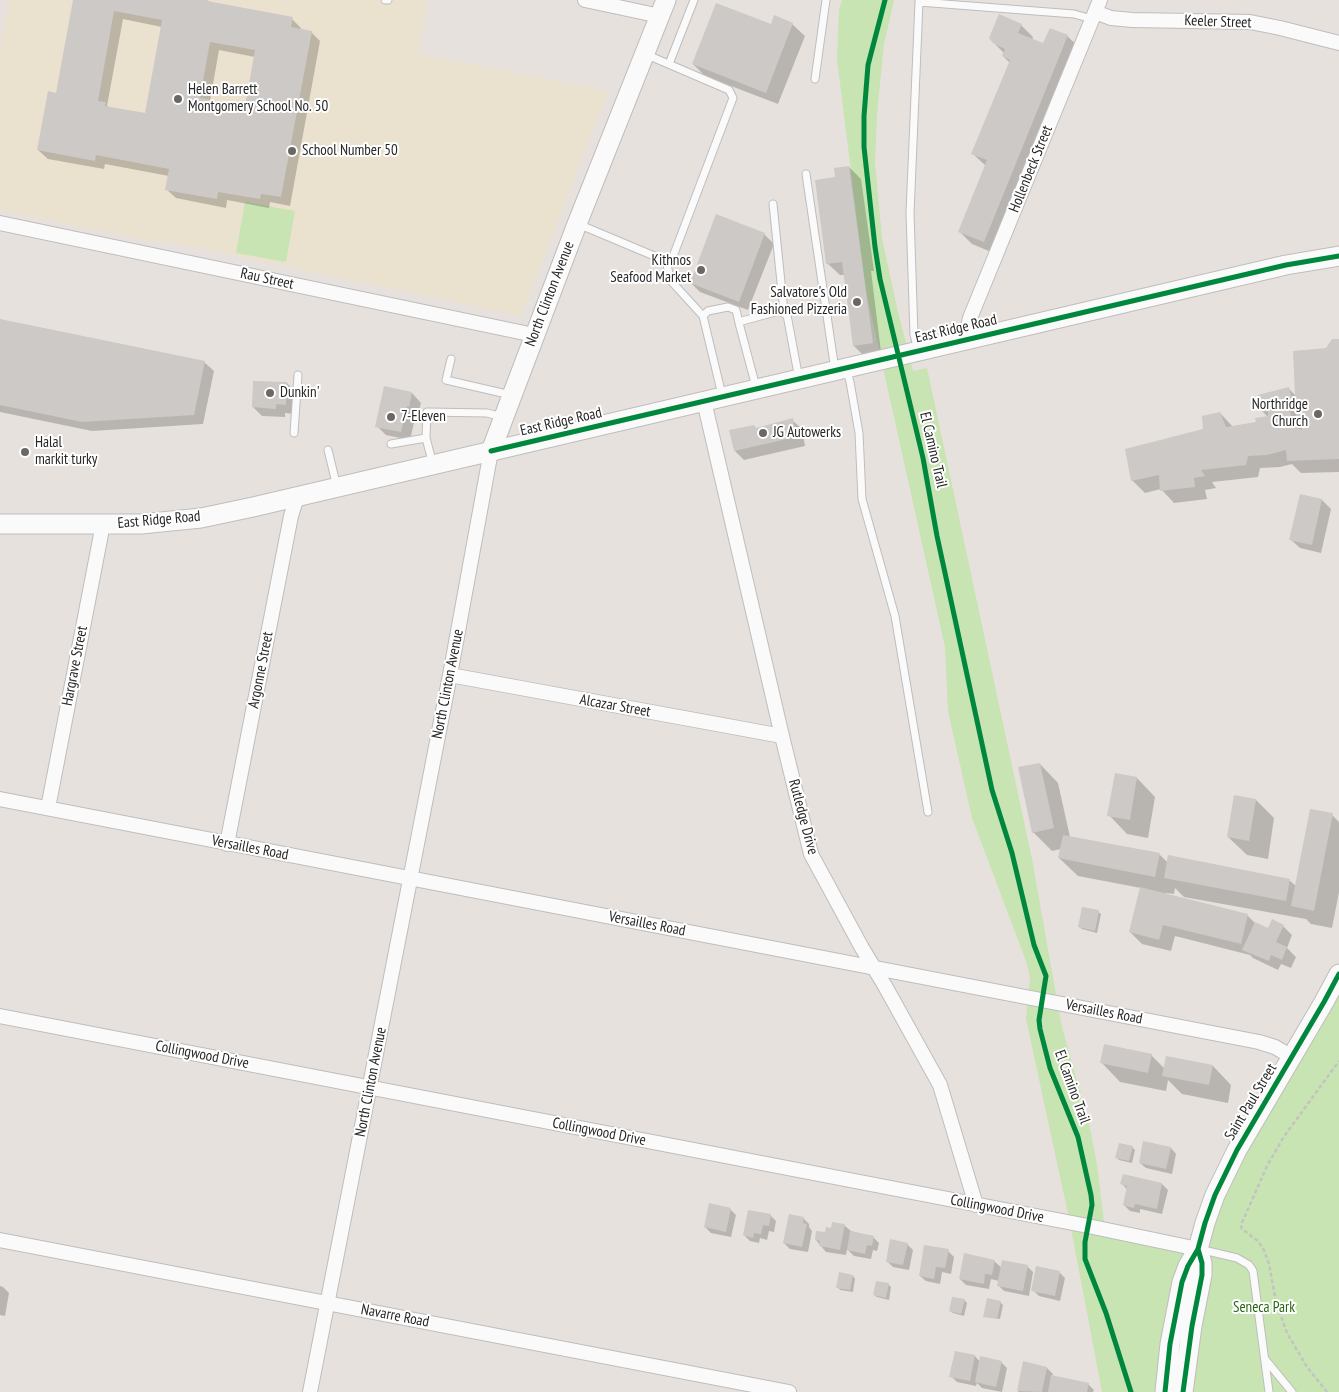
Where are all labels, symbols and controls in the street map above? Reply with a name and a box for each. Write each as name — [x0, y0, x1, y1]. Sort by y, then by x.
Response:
street label: Keeler Street — [1184, 12, 1252, 32]
place label: Helen Barrett Montgomery School No. 50 — [188, 81, 328, 116]
marker: Helen Barrett Montgomery School No. 50 — [172, 93, 184, 105]
street label: Hollenbeck Street — [1005, 123, 1057, 215]
place label: School Number 50 — [302, 142, 398, 160]
marker: School Number 50 — [286, 145, 298, 157]
street label: North Clinton Avenue — [522, 239, 578, 349]
place label: Kithnos Seafood Market — [610, 252, 691, 287]
marker: Kithnos Seafood Market — [695, 264, 707, 276]
street label: Rau Street — [239, 265, 295, 293]
place label: Salvatore's Old Fashioned Pizzeria — [751, 284, 847, 319]
marker: Salvatore's Old Fashioned Pizzeria — [851, 296, 863, 308]
street label: East Ridge Road — [913, 311, 999, 347]
place label: Dunkin' — [280, 384, 319, 402]
marker: Dunkin' — [264, 387, 276, 399]
place label: Northridge Church — [1252, 396, 1308, 431]
street label: East Ridge Road — [518, 404, 604, 440]
place label: 7-Eleven — [401, 408, 446, 426]
marker: Northridge Church — [1312, 408, 1324, 420]
street label: El Camino Trail — [916, 410, 950, 490]
marker: 7-Eleven — [385, 411, 397, 423]
place label: JG Autowerks — [773, 424, 841, 442]
marker: JG Autowerks — [757, 427, 769, 439]
place label: Halal markit turky — [35, 434, 97, 469]
marker: Halal markit turky — [19, 446, 31, 458]
street label: East Ridge Road — [117, 507, 201, 533]
street label: Hargrave Street — [58, 625, 92, 707]
street label: North Clinton Avenue — [429, 628, 467, 740]
street label: Argonne Street — [245, 630, 277, 710]
street label: Alcazar Street — [578, 691, 652, 721]
street label: Rutledge Drive — [784, 777, 822, 857]
street label: Versailles Road — [210, 832, 290, 864]
street label: Versailles Road — [607, 908, 687, 940]
street label: Versailles Road — [1064, 996, 1144, 1028]
street label: North Clinton Avenue — [352, 1026, 390, 1138]
street label: Collingwood Drive — [154, 1037, 250, 1073]
street label: El Camino Trail — [1050, 1048, 1094, 1126]
street label: Saint Paul Street — [1221, 1060, 1281, 1144]
street label: Collingwood Drive — [551, 1114, 647, 1150]
street label: Collingwood Drive — [949, 1191, 1045, 1227]
park label: Seneca Park — [1233, 1299, 1295, 1317]
street label: Navarre Road — [359, 1301, 431, 1331]

